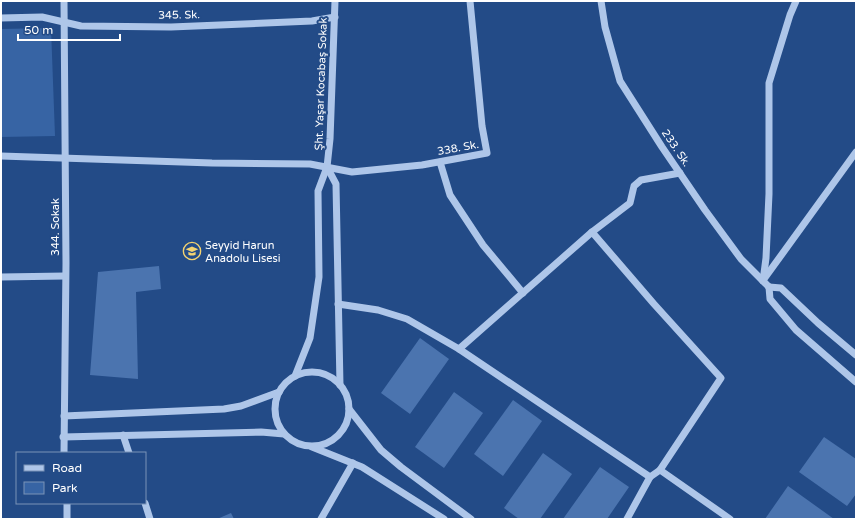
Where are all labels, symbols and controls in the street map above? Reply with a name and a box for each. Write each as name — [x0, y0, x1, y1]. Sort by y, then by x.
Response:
street label: 345. Sk. — [158, 8, 200, 22]
scale bar — [18, 16, 120, 42]
street label: Şht. Yaşar Kocabaş Sokak — [312, 17, 330, 151]
text: 50 m — [24, 23, 53, 37]
street label: 233. Sk. — [659, 127, 693, 169]
street label: 338. Sk. — [436, 138, 480, 158]
street label: 344. Sokak — [49, 198, 62, 256]
place label: Seyyid Harun Anadolu Lisesi — [205, 239, 281, 265]
school or university icon: Seyyid Harun Anadolu Lisesi — [182, 241, 202, 261]
legend — [16, 452, 146, 504]
text: Road — [52, 461, 82, 475]
text: Park — [52, 481, 78, 495]

